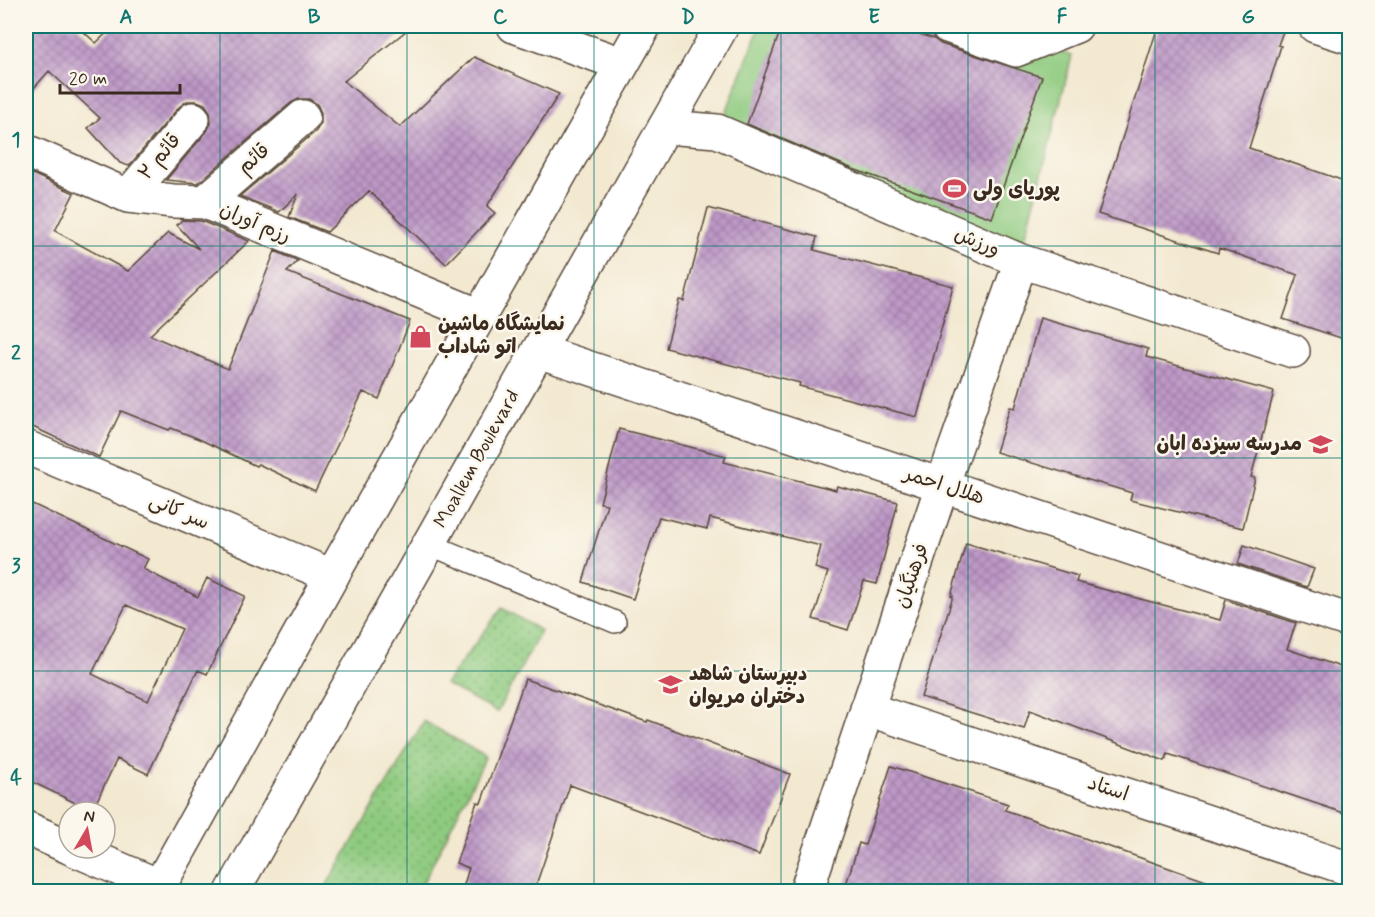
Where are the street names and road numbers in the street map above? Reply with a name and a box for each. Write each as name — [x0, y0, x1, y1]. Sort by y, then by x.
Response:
street label: قائم ۲ — [132, 128, 188, 186]
street label: قائم — [232, 137, 276, 181]
street label: رزم آوران — [215, 196, 295, 250]
street label: ورزش — [950, 220, 1004, 264]
street label: Moallem Boulevard — [428, 385, 526, 533]
street label: هلال احمر — [898, 460, 988, 512]
street label: سر کانی — [145, 487, 213, 537]
street label: فرهنگیان — [888, 540, 936, 612]
street label: استاد — [1084, 770, 1132, 808]

